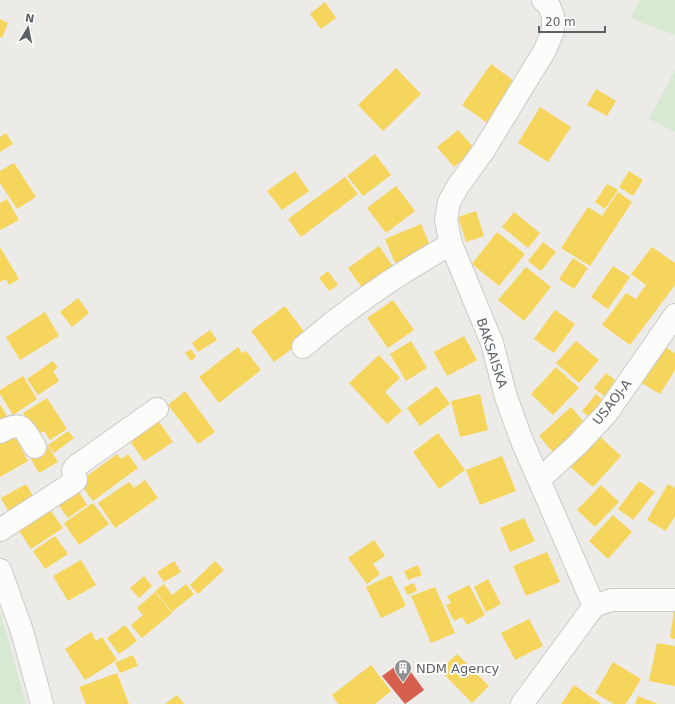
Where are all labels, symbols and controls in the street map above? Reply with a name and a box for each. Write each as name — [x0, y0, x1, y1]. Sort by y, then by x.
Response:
north arrow — [8, 8, 48, 48]
scale bar — [539, 8, 605, 34]
text: N — [24, 11, 35, 26]
text: 20 m — [545, 15, 576, 29]
street label: BAKSAISKA — [474, 316, 510, 390]
street label: USAOJ-A — [590, 376, 634, 428]
building icon: NDM Agency — [393, 658, 413, 683]
place label: NDM Agency — [416, 661, 500, 676]

